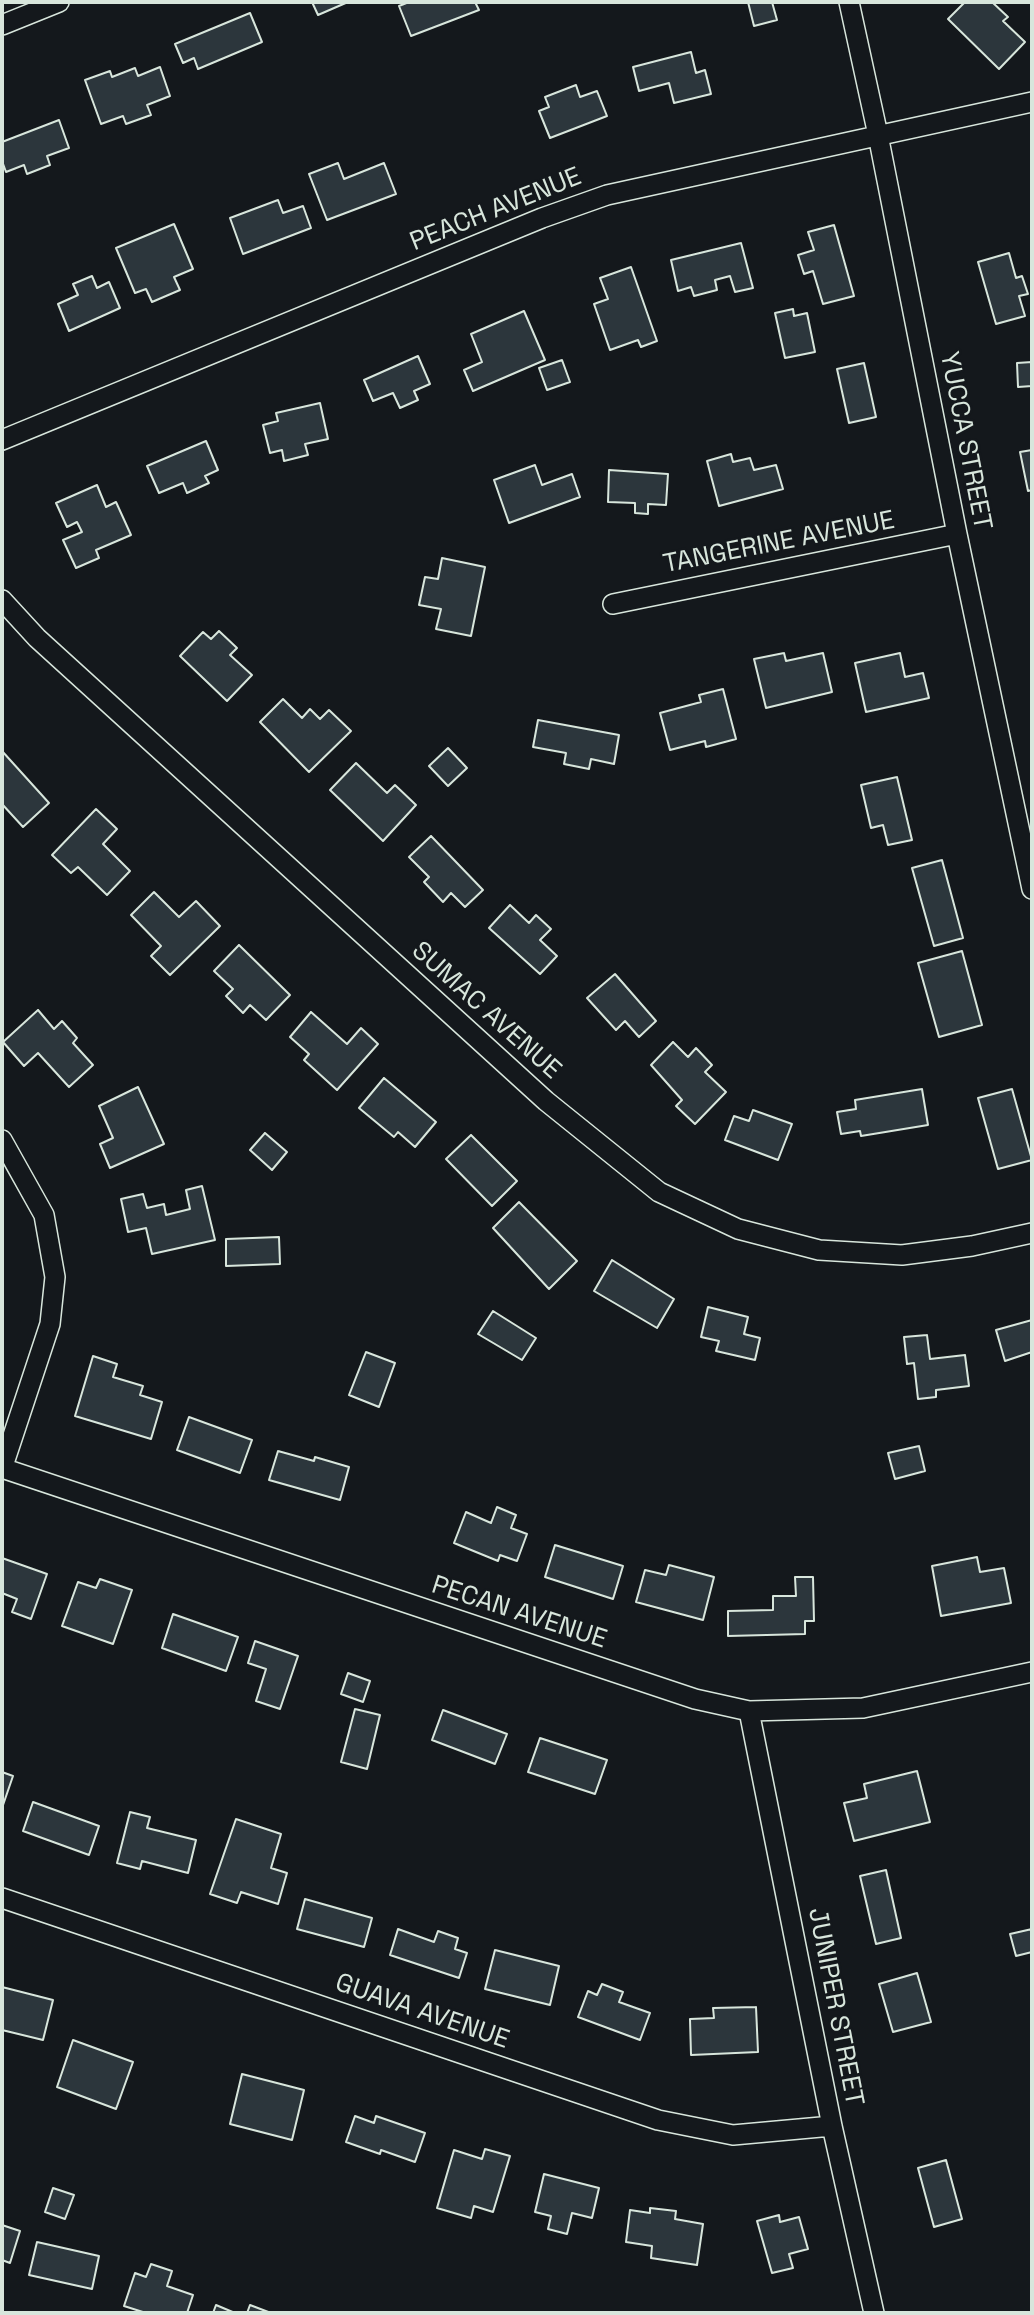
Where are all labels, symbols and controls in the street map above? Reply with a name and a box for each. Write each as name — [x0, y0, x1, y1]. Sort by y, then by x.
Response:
street label: PEACH AVENUE — [406, 161, 586, 259]
street label: YUCCA STREET — [932, 349, 998, 533]
street label: TANGERINE AVENUE — [661, 505, 897, 581]
street label: SUMAC AVENUE — [405, 936, 567, 1086]
street label: PECAN AVENUE — [428, 1570, 610, 1656]
street label: JUNIPER STREET — [800, 1905, 870, 2109]
street label: GUAVA AVENUE — [331, 1968, 513, 2056]

